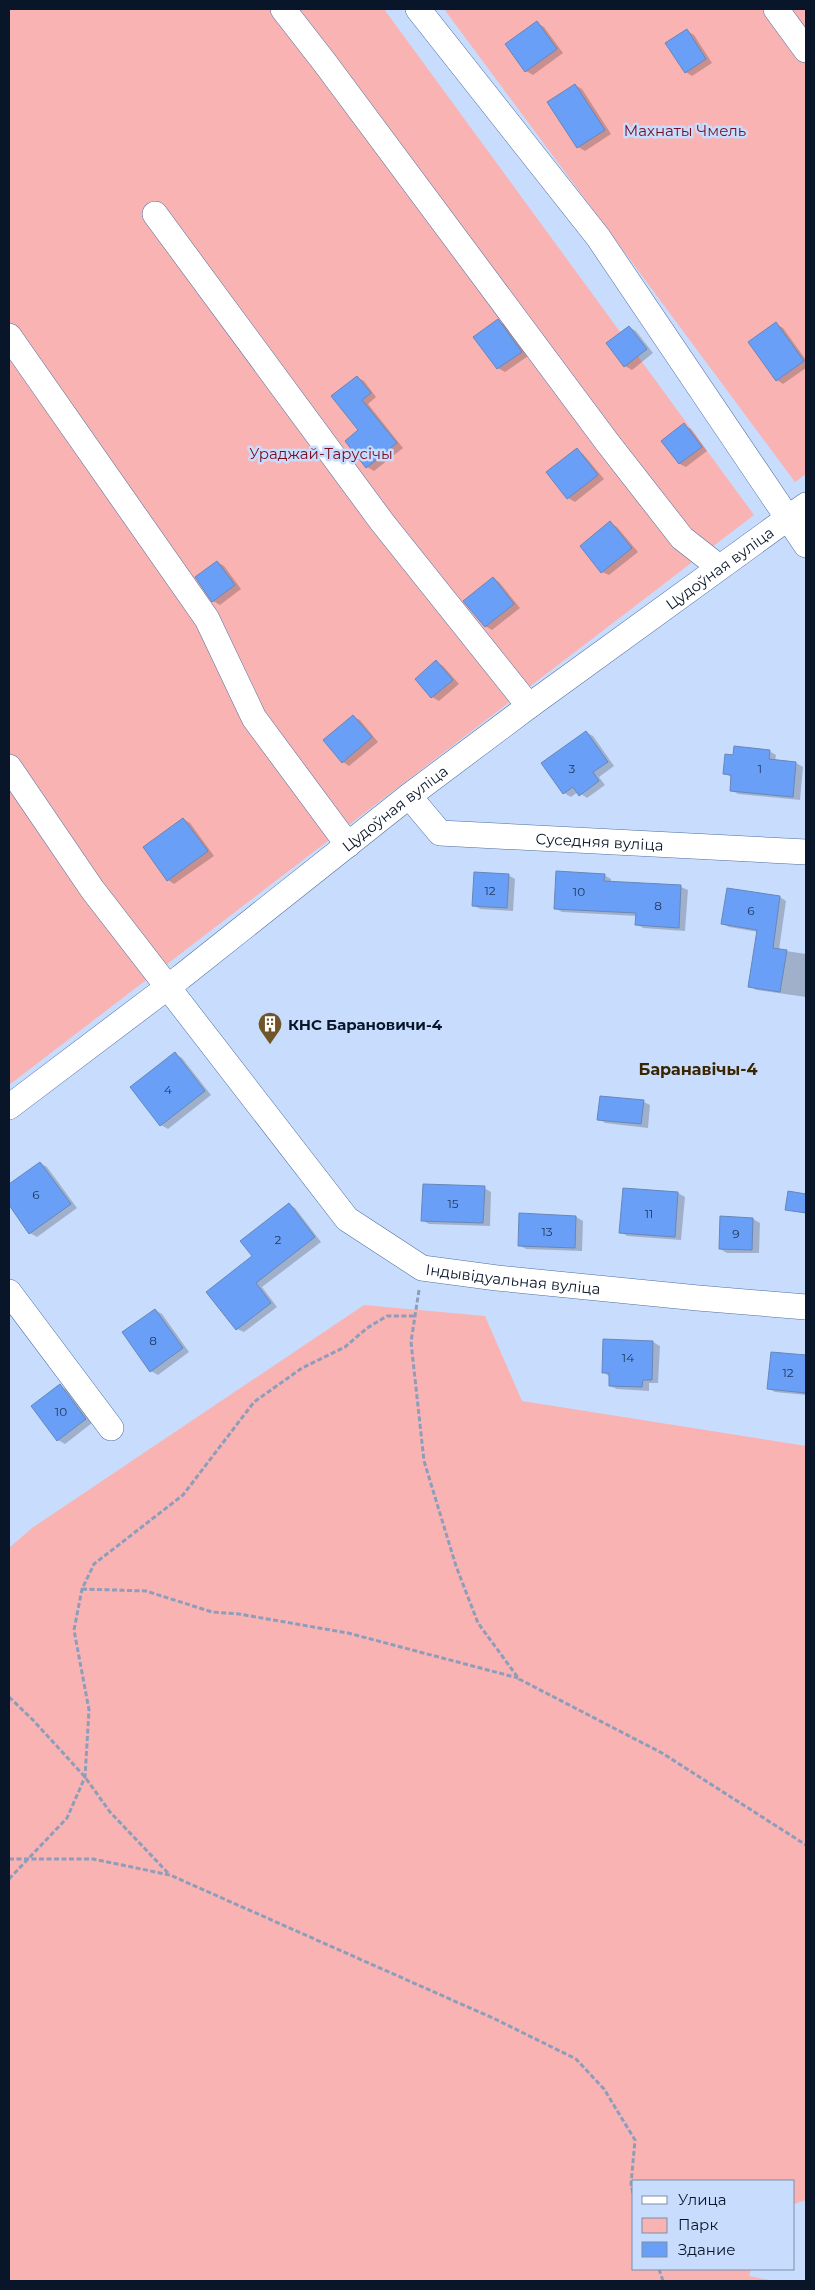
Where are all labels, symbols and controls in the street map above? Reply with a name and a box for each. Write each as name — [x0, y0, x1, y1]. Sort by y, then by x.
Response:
park label: Махнаты Чмель — [624, 121, 746, 140]
park label: Ураджай-Тарусічы — [249, 444, 393, 463]
street label: Цудоўная вуліца — [662, 522, 777, 613]
street label: Цудоўная вуліца — [338, 761, 451, 855]
house number: 3 — [569, 761, 576, 776]
house number: 1 — [758, 761, 762, 776]
street label: Суседняя вуліца — [535, 828, 664, 854]
house number: 12 — [484, 883, 496, 898]
house number: 10 — [573, 884, 585, 899]
house number: 8 — [654, 898, 662, 913]
house number: 6 — [747, 903, 755, 918]
building icon: КНС Барановичи-4 — [257, 1011, 283, 1045]
place label: КНС Барановичи-4 — [288, 1015, 443, 1034]
district label: Баранавічы-4 — [639, 1060, 757, 1079]
house number: 4 — [164, 1082, 172, 1097]
house number: 6 — [32, 1187, 40, 1202]
house number: 15 — [447, 1196, 459, 1211]
house number: 11 — [645, 1206, 653, 1221]
house number: 13 — [541, 1224, 553, 1239]
house number: 9 — [732, 1226, 740, 1241]
house number: 2 — [275, 1232, 282, 1247]
street label: Індывідуальная вуліца — [425, 1259, 601, 1298]
house number: 8 — [149, 1333, 157, 1348]
house number: 14 — [622, 1350, 634, 1365]
house number: 12 — [782, 1365, 794, 1380]
house number: 10 — [55, 1404, 67, 1419]
legend — [632, 2180, 795, 2270]
text: Улица — [678, 2190, 726, 2209]
text: Парк — [678, 2215, 718, 2234]
text: Здание — [678, 2240, 736, 2259]

